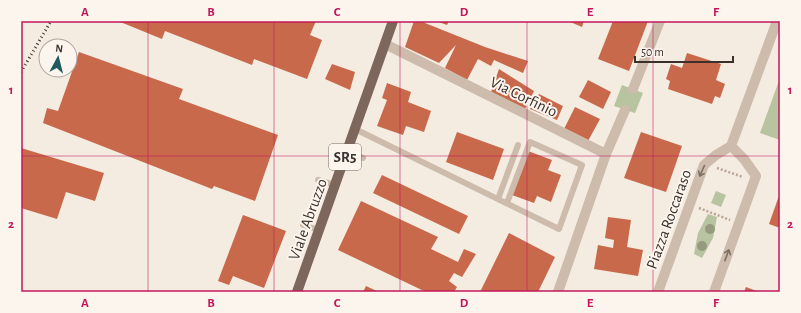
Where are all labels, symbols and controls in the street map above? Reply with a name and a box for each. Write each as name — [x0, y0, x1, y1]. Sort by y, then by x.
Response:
text: A — [81, 6, 89, 19]
text: B — [207, 6, 215, 19]
text: C — [334, 6, 341, 19]
text: D — [460, 6, 469, 19]
text: E — [587, 6, 594, 19]
text: F — [713, 6, 720, 19]
north arrow — [38, 38, 78, 78]
scale bar — [635, 38, 733, 64]
text: N — [55, 43, 64, 54]
text: 50 m — [641, 46, 664, 58]
street label: Via Corfinio — [487, 74, 560, 120]
text: 1 — [9, 84, 13, 97]
text: 1 — [788, 84, 792, 97]
road number: SR5 — [329, 144, 361, 170]
one-way arrow — [698, 164, 705, 176]
street label: Piazza Roccaraso — [644, 167, 694, 271]
street label: Viale Abruzzo — [286, 176, 330, 262]
text: 2 — [8, 218, 14, 231]
text: 2 — [787, 218, 793, 231]
one-way arrow — [724, 249, 731, 262]
text: A — [81, 297, 89, 310]
text: B — [207, 297, 215, 310]
text: C — [334, 297, 341, 310]
text: D — [460, 297, 469, 310]
text: E — [587, 297, 594, 310]
text: F — [713, 297, 720, 310]

